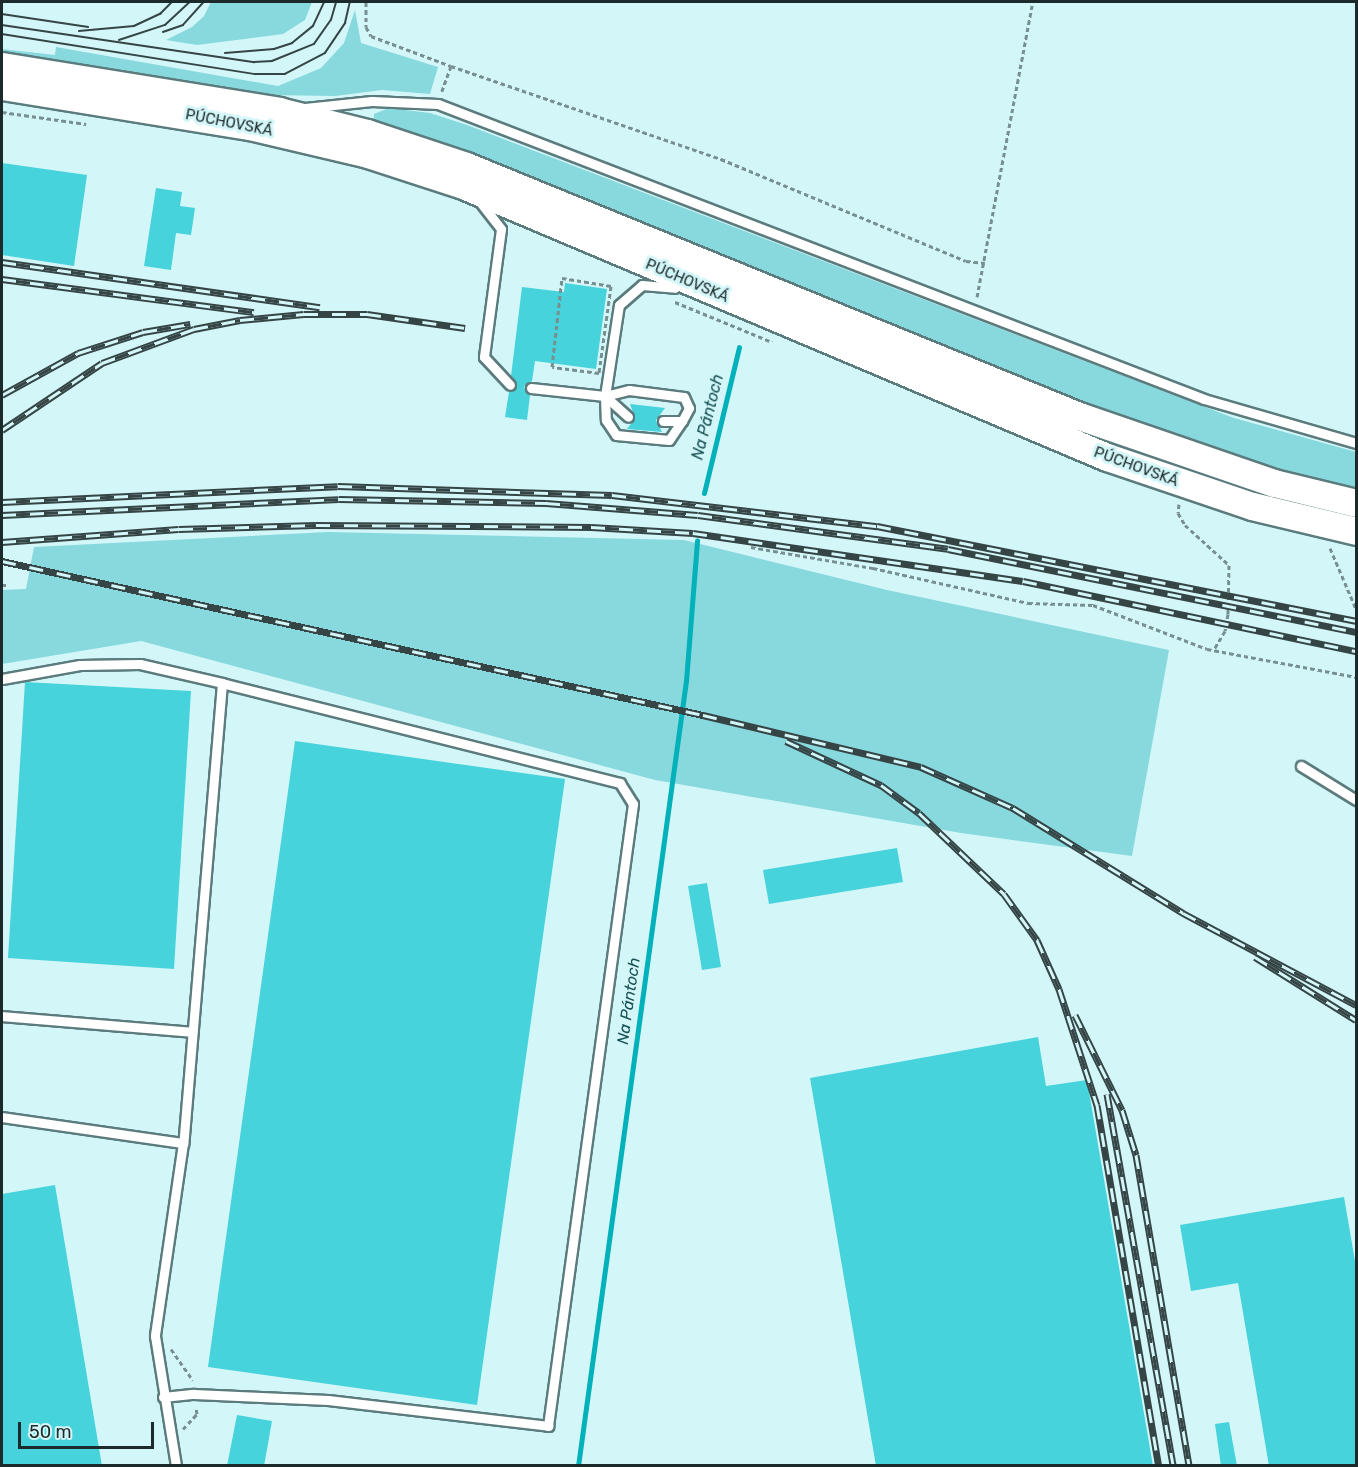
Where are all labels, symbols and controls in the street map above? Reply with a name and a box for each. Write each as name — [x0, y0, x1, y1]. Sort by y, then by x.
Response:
street label: PÚCHOVSKÁ — [184, 106, 274, 140]
street label: PÚCHOVSKÁ — [643, 255, 731, 307]
water label: Na Pántoch — [688, 372, 728, 462]
street label: PÚCHOVSKÁ — [1091, 443, 1181, 491]
water label: Na Pántoch — [613, 956, 645, 1046]
scale bar — [21, 1410, 158, 1448]
text: 50 m — [29, 1421, 72, 1443]

